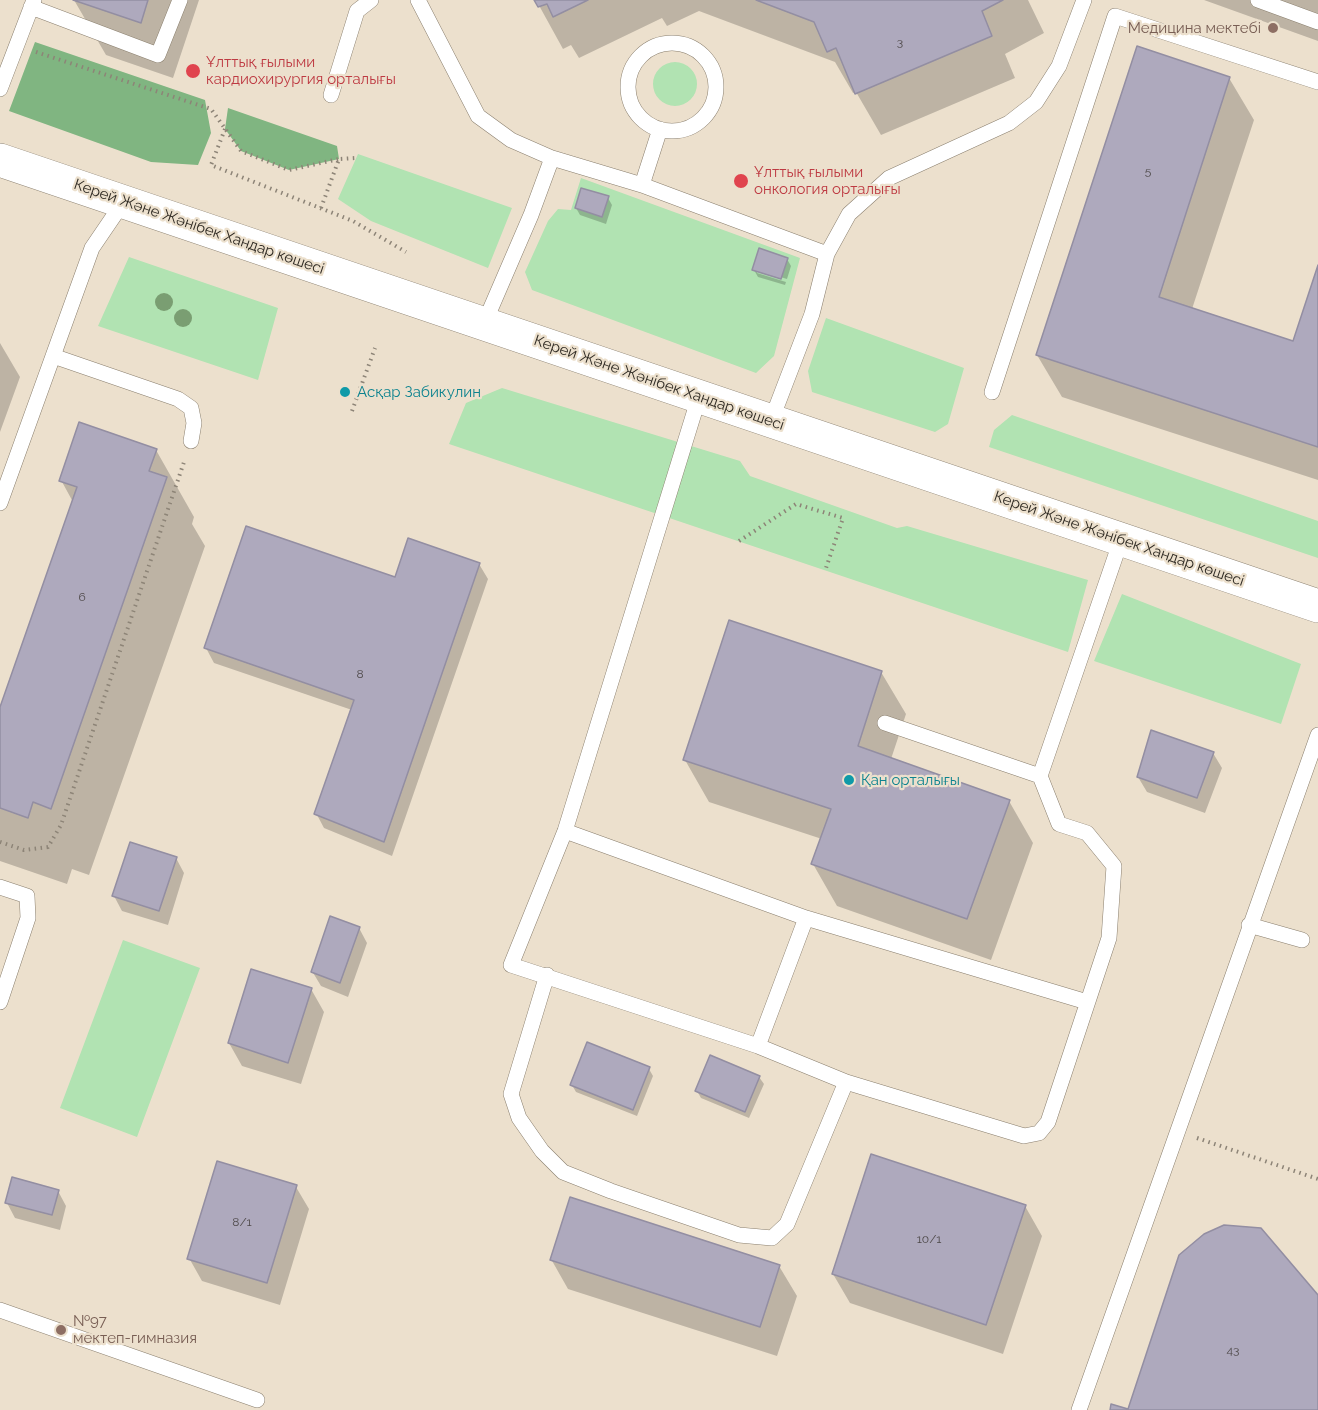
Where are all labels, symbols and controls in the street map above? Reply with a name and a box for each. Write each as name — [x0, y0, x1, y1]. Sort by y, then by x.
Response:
place label: Медицина мектебі — [1128, 19, 1261, 37]
marker: Медицина мектебі — [1266, 21, 1280, 35]
house number: 3 — [897, 35, 903, 49]
place label: Ұлттық ғылыми кардиохирургия орталығы — [206, 53, 396, 88]
marker: Ұлттық ғылыми кардиохирургия орталығы — [184, 62, 202, 80]
place label: Ұлттық ғылыми онкология орталығы — [754, 163, 901, 198]
house number: 5 — [1145, 164, 1151, 178]
marker: Ұлттық ғылыми онкология орталығы — [732, 172, 750, 190]
street label: Керей Және Жәнібек Хандар көшесі — [71, 176, 327, 278]
street label: Керей Және Жәнібек Хандар көшесі — [531, 332, 787, 434]
place label: Асқар Забикулин — [357, 383, 481, 401]
marker: Асқар Забикулин — [338, 385, 352, 399]
street label: Керей Және Жәнібек Хандар көшесі — [991, 488, 1247, 590]
house number: 6 — [78, 590, 86, 604]
house number: 8 — [356, 667, 364, 681]
place label: Қан орталығы — [861, 771, 960, 789]
marker: Қан орталығы — [842, 773, 856, 787]
house number: 8/1 — [232, 1215, 252, 1229]
house number: 10/1 — [917, 1232, 941, 1246]
place label: №97 мектеп-гимназия — [73, 1312, 197, 1347]
marker: №97 мектеп-гимназия — [54, 1323, 68, 1337]
house number: 43 — [1227, 1343, 1239, 1357]

